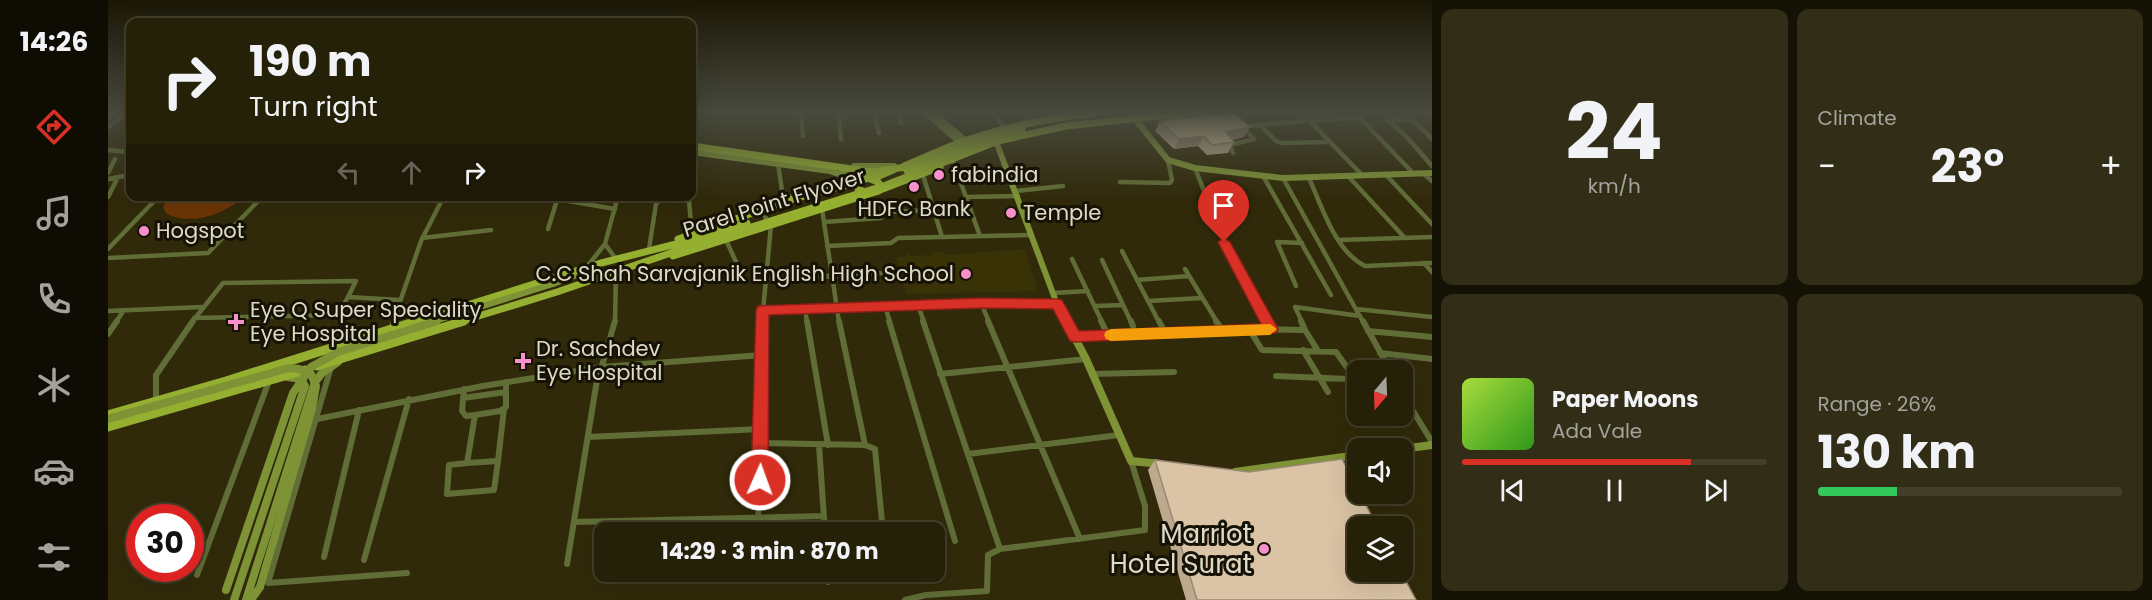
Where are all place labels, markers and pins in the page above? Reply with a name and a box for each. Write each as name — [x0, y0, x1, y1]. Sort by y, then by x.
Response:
place label: fabindia — [951, 160, 1038, 189]
marker: fabindia — [932, 168, 946, 182]
marker: HDFC Bank — [907, 180, 921, 194]
pin — [1198, 180, 1249, 242]
place label: HDFC Bank — [857, 194, 971, 223]
place label: Temple — [1023, 198, 1101, 227]
marker: Temple — [1004, 206, 1018, 220]
place label: Hogspot — [156, 216, 244, 245]
marker: Hogspot — [137, 224, 151, 238]
place label: C.C Shah Sarvajanik English High School — [536, 259, 954, 288]
marker: C.C Shah Sarvajanik English High School — [959, 267, 973, 281]
place label: Eye Q Super Speciality Eye Hospital — [250, 295, 481, 348]
marker: Eye Q Super Speciality Eye Hospital — [227, 313, 245, 331]
place label: Dr. Sachdev Eye Hospital — [536, 334, 663, 387]
marker: Dr. Sachdev Eye Hospital — [514, 352, 532, 370]
place label: Marriot Hotel Surat — [1110, 516, 1252, 582]
marker: Marriot Hotel Surat — [1257, 542, 1271, 556]

